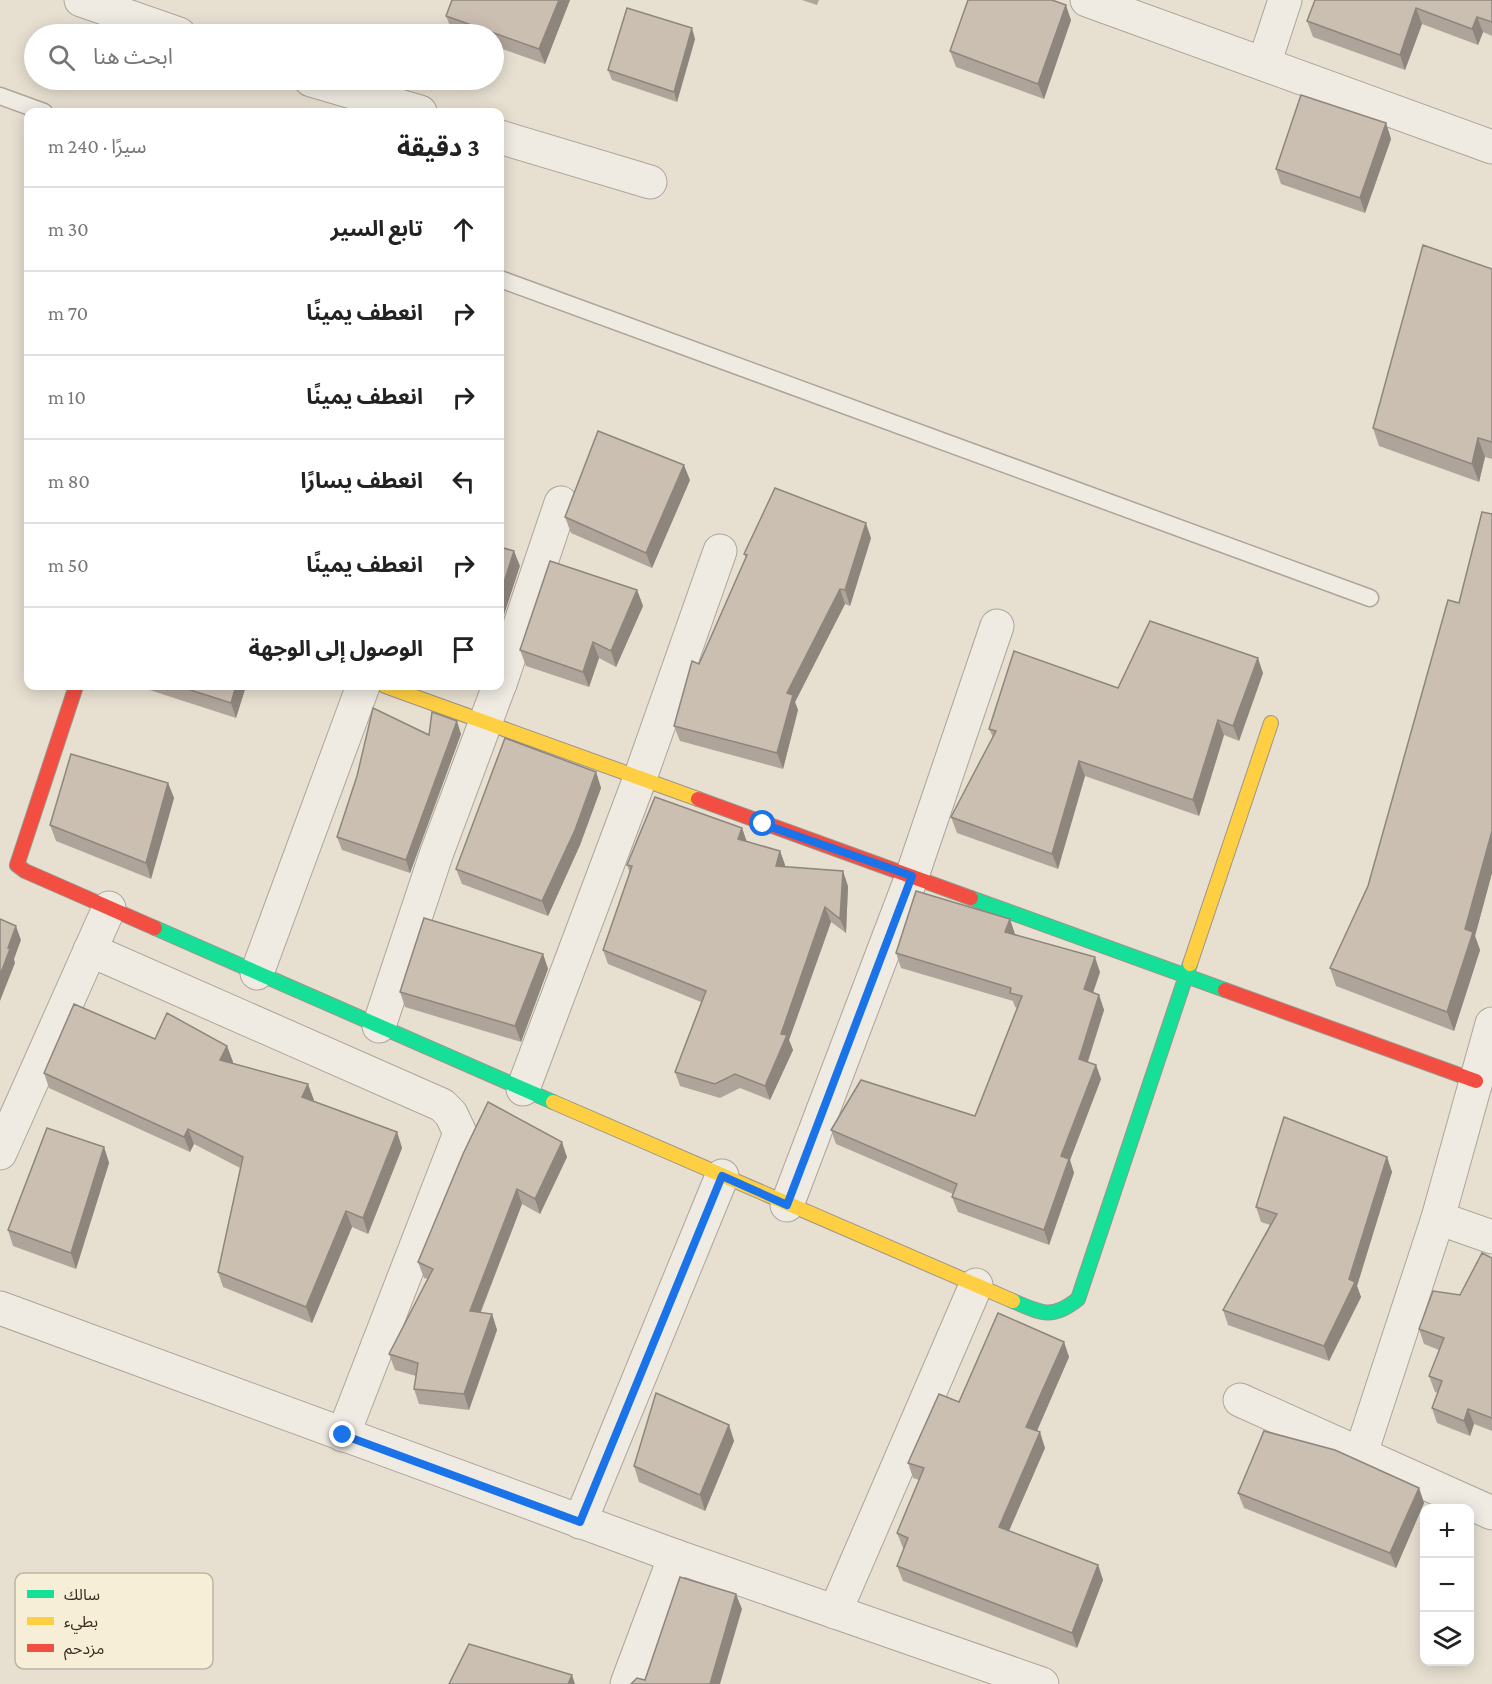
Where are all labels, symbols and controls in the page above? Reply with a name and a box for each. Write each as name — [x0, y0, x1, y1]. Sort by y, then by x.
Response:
search box — [24, 24, 504, 90]
icon: search — [45, 41, 78, 74]
text: ابحث هنا — [93, 44, 173, 69]
text: 3 دقيقة — [397, 133, 480, 162]
text: سيرًا · 240 m — [48, 135, 147, 157]
icon: ahead — [447, 213, 480, 246]
text: تابع السير — [331, 216, 423, 241]
text: 30 m — [48, 218, 89, 240]
icon: right — [447, 297, 480, 330]
text: انعطف يمينًا — [306, 300, 423, 325]
text: 70 m — [48, 302, 88, 324]
icon: right — [447, 381, 480, 414]
text: انعطف يمينًا — [306, 384, 423, 409]
text: 10 m — [48, 386, 86, 408]
icon: left — [447, 465, 480, 498]
text: انعطف يسارًا — [301, 468, 423, 493]
text: 80 m — [48, 470, 90, 492]
icon: right — [447, 549, 480, 582]
text: انعطف يمينًا — [306, 552, 423, 577]
text: 50 m — [48, 554, 89, 576]
icon: arrive — [447, 633, 480, 666]
text: الوصول إلى الوجهة — [248, 636, 423, 661]
route start — [749, 810, 775, 836]
route end — [329, 1421, 355, 1447]
map controls — [1420, 1504, 1474, 1666]
button: + — [1420, 1504, 1474, 1558]
button: − — [1420, 1558, 1474, 1612]
legend — [15, 1573, 213, 1669]
text: سالك — [64, 1586, 100, 1603]
button: layers — [1420, 1612, 1474, 1666]
text: بطيء — [64, 1613, 98, 1634]
text: مزدحم — [64, 1640, 104, 1661]

